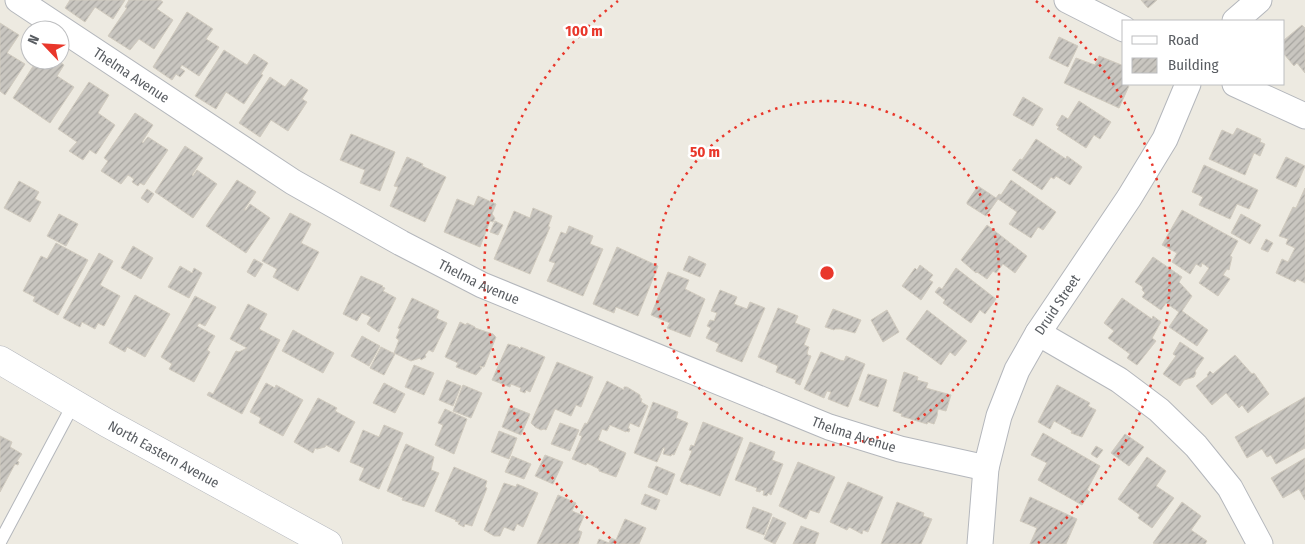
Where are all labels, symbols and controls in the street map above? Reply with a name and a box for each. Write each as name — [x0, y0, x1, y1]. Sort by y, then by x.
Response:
north arrow — [20, 20, 70, 70]
legend — [1122, 20, 1285, 85]
text: 100 m — [565, 22, 603, 40]
text: Road — [1168, 31, 1199, 49]
text: N — [24, 32, 43, 47]
street label: Thelma Avenue — [90, 44, 173, 106]
text: Building — [1168, 56, 1219, 74]
text: 50 m — [690, 143, 720, 161]
street label: Thelma Avenue — [436, 255, 522, 308]
centre of rings — [818, 264, 836, 282]
street label: Druid Street — [1031, 271, 1084, 338]
street label: Thelma Avenue — [809, 412, 898, 456]
street label: North Eastern Avenue — [105, 417, 222, 491]

